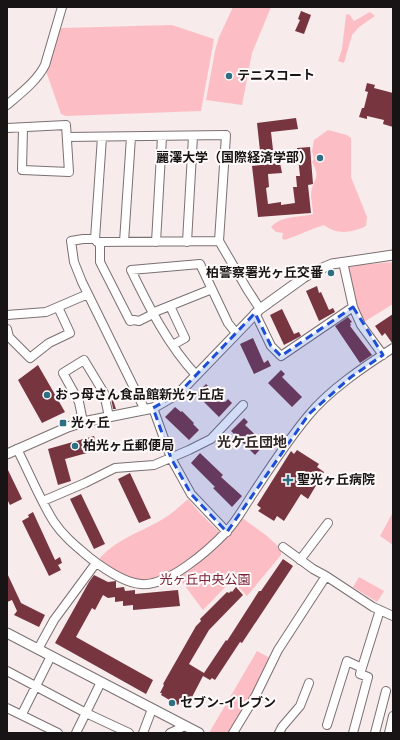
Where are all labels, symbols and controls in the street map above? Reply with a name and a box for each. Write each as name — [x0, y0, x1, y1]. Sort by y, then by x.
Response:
place label: テニスコート — [237, 68, 315, 84]
marker: テニスコート — [224, 71, 234, 81]
place label: 麗澤大学（国際経済学部） — [156, 150, 312, 166]
marker: 麗澤大学（国際経済学部） — [315, 153, 325, 163]
place label: 柏警察署光ヶ丘交番 — [206, 265, 323, 281]
marker: 柏警察署光ヶ丘交番 — [326, 268, 336, 278]
place label: おっ母さん食品館新光ヶ丘店 — [55, 387, 224, 403]
marker: おっ母さん食品館新光ヶ丘店 — [42, 390, 52, 400]
place label: 光ヶ丘 — [71, 415, 110, 431]
marker: 光ヶ丘 — [58, 418, 68, 428]
district label: 光ケ丘団地 — [217, 434, 287, 451]
place label: 柏光ヶ丘郵便局 — [83, 438, 174, 454]
marker: 柏光ヶ丘郵便局 — [70, 441, 80, 451]
place label: 聖光ヶ丘病院 — [297, 472, 375, 488]
marker: 聖光ヶ丘病院 — [282, 474, 294, 486]
park label: 光ヶ丘中央公園 — [159, 572, 251, 588]
place label: セブン-イレブン — [180, 695, 276, 711]
marker: セブン-イレブン — [167, 698, 177, 708]

